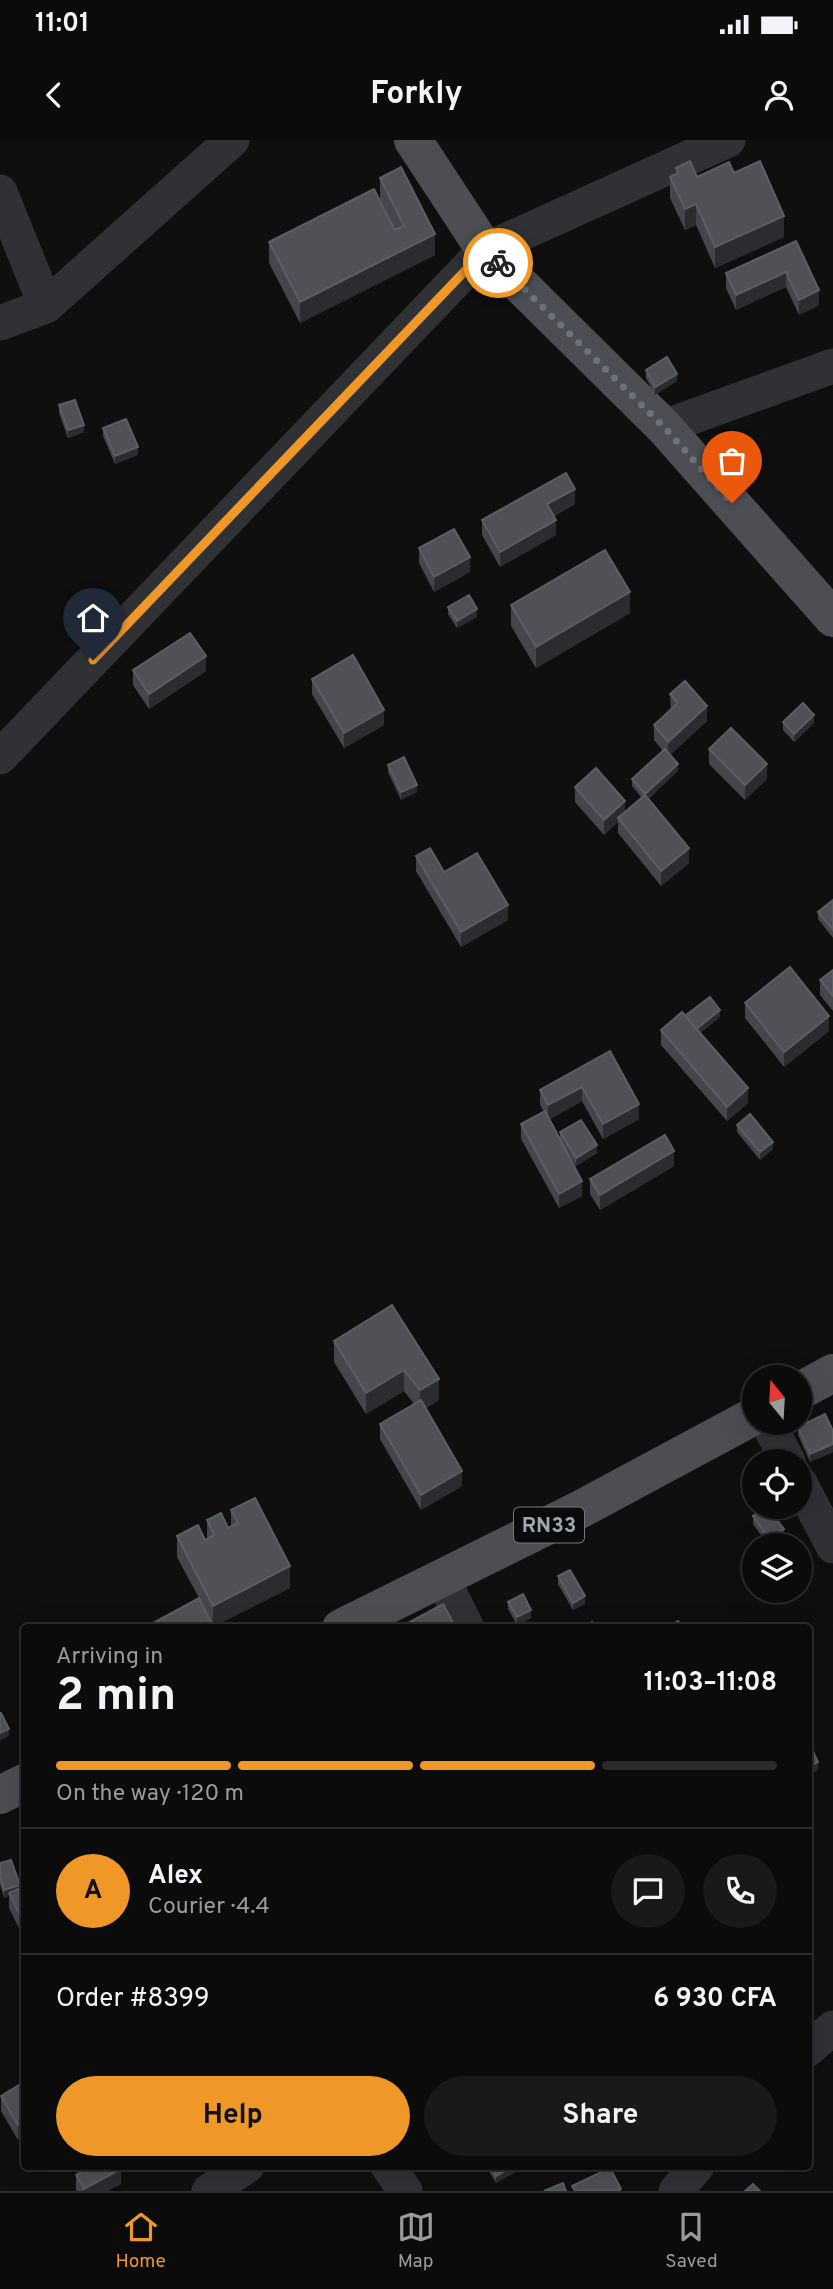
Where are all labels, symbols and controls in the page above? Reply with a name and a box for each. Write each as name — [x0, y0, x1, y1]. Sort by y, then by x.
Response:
text: 11:01 — [35, 8, 90, 41]
text: Forkly — [370, 75, 463, 115]
icon: back — [35, 76, 73, 114]
icon: person — [760, 76, 798, 114]
courier — [463, 228, 533, 298]
icon: bike — [479, 244, 517, 282]
pin — [702, 431, 762, 503]
icon: bag — [713, 442, 751, 480]
pin — [63, 588, 123, 660]
icon: home — [74, 599, 112, 637]
north arrow — [742, 1365, 812, 1435]
map controls — [742, 1365, 812, 1603]
button: locate — [742, 1449, 812, 1519]
road number: RN33 — [514, 1508, 584, 1542]
button: layers — [742, 1533, 812, 1603]
text: Arriving in — [56, 1643, 163, 1672]
text: 11:03–11:08 — [644, 1667, 777, 1700]
text: 2 min — [56, 1668, 176, 1727]
text: On the way · 120 m — [56, 1780, 244, 1809]
button: chat — [611, 1854, 685, 1928]
button: phone — [703, 1854, 777, 1928]
text: Alex — [148, 1860, 203, 1893]
text: A — [84, 1875, 102, 1908]
text: Courier · 4.4 — [148, 1893, 270, 1922]
text: Order #8399 — [56, 1983, 209, 2016]
text: 6 930 CFA — [653, 1983, 777, 2016]
button: Help — [56, 2076, 410, 2156]
button: Share — [424, 2076, 777, 2156]
tab: Home — [115, 2208, 166, 2274]
tab: Map — [397, 2208, 435, 2274]
tab: Saved — [665, 2208, 718, 2274]

